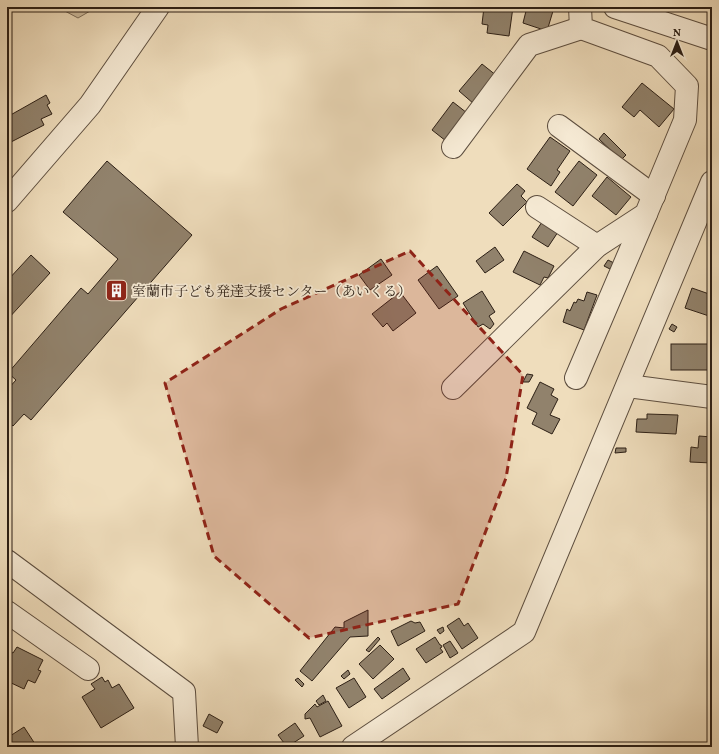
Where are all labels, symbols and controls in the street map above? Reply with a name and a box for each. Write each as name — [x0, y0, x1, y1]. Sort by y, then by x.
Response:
north arrow — [657, 22, 697, 62]
text: N — [673, 26, 681, 41]
building icon: 室蘭市子ども発達支援センター（あいくる） — [104, 278, 130, 304]
place label: 室蘭市子ども発達支援センター（あいくる） — [132, 283, 411, 302]

